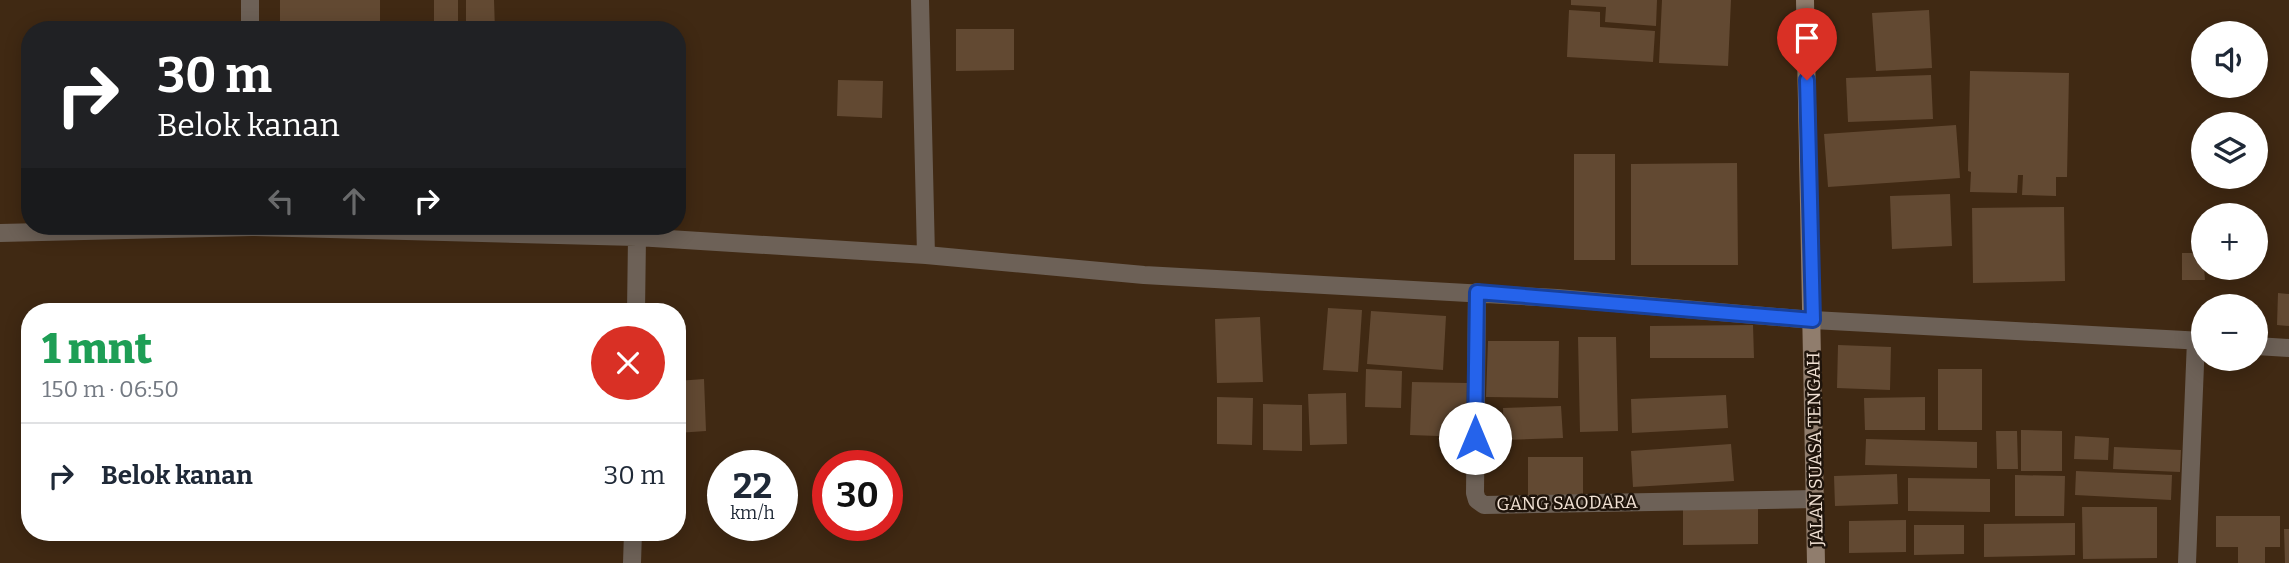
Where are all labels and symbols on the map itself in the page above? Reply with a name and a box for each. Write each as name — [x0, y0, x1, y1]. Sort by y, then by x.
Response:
pin — [1777, 8, 1837, 80]
street label: JALAN SUASA TENGAH — [1802, 352, 1828, 547]
position arrow — [1438, 401, 1512, 475]
speed limit sign: 30 — [812, 450, 903, 541]
street label: GANG SAODARA — [1496, 491, 1638, 515]

